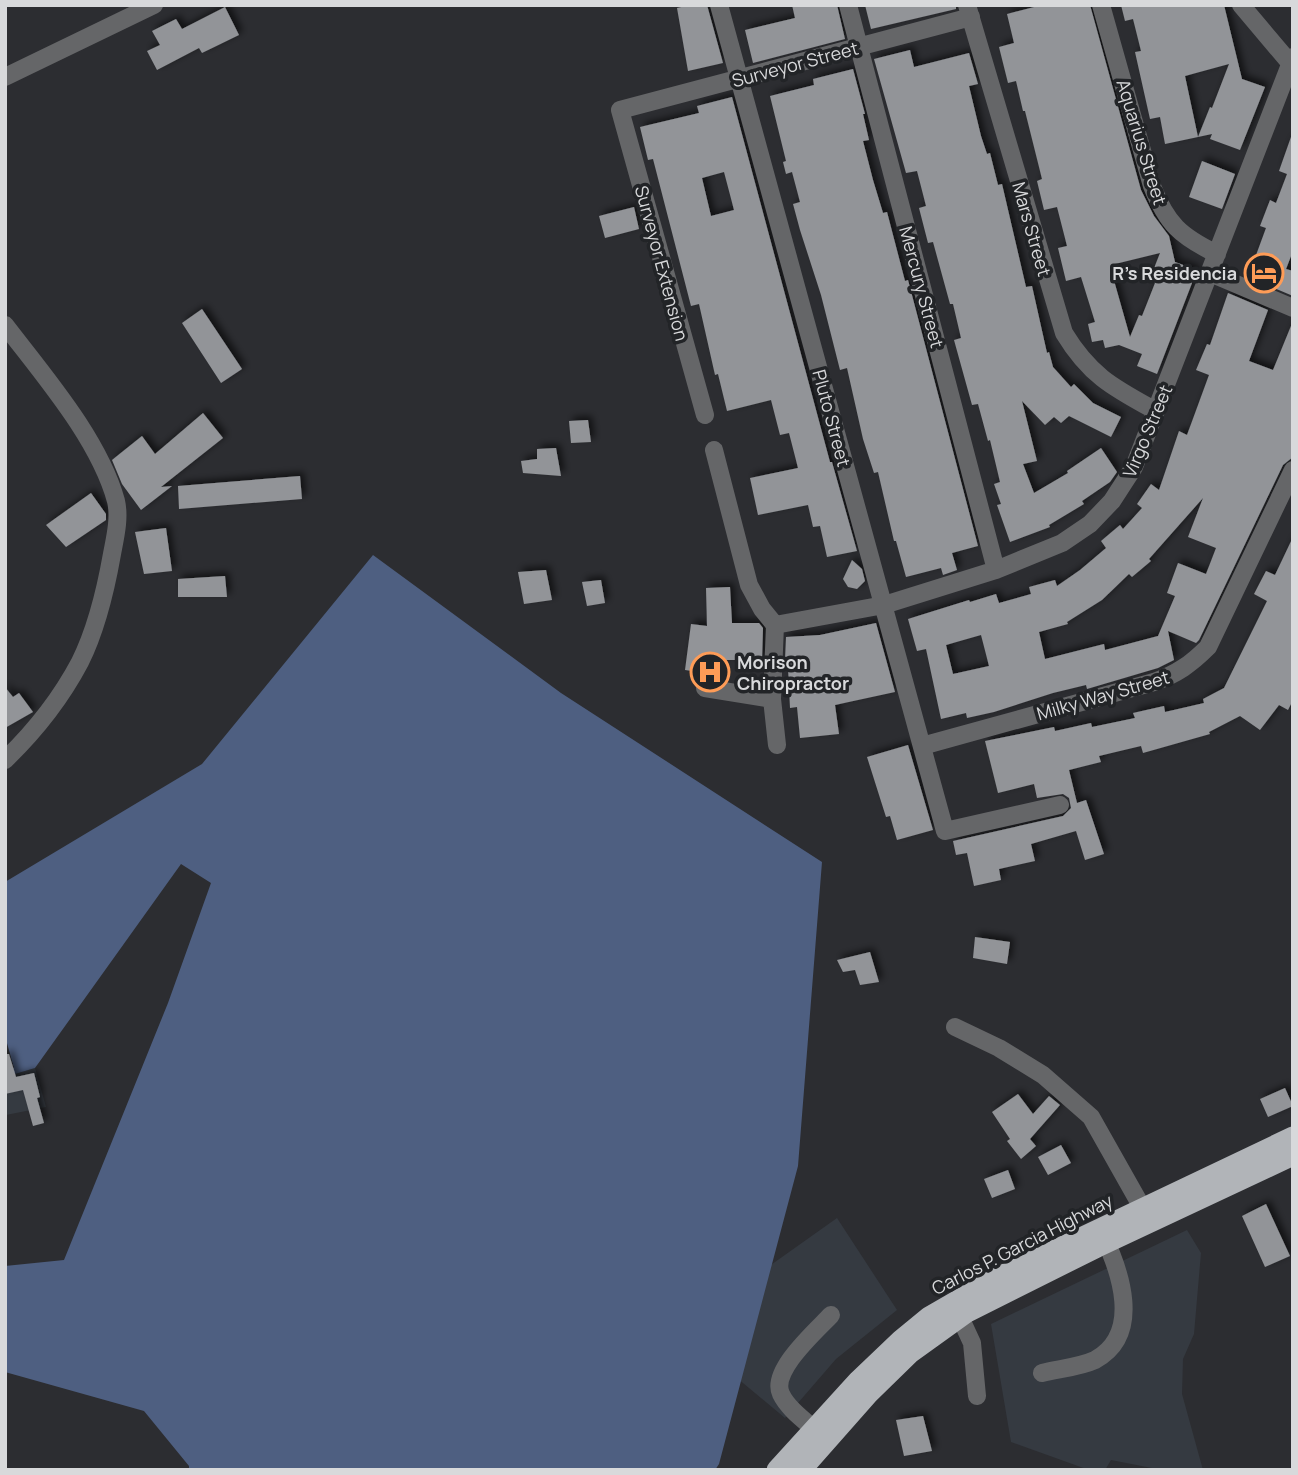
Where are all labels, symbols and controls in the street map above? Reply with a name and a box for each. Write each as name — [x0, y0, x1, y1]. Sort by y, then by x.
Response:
street label: Surveyor Street — [729, 36, 861, 92]
street label: Aquarius Street — [1112, 76, 1172, 208]
street label: Mars Street — [1007, 179, 1057, 279]
street label: Surveyor Extension — [630, 183, 694, 343]
street label: Mercury Street — [894, 224, 950, 350]
hotel icon: R's Residencia — [1243, 252, 1285, 294]
place label: R's Residencia — [1112, 261, 1237, 285]
street label: Pluto Street — [808, 367, 856, 469]
street label: Virgo Street — [1117, 381, 1177, 481]
place label: Morison Chiropractor — [737, 650, 849, 695]
hospital icon: Morison Chiropractor — [689, 651, 731, 693]
street label: Milky Way Street — [1034, 665, 1172, 725]
street label: Carlos P. Garcia Highway — [927, 1188, 1117, 1300]

